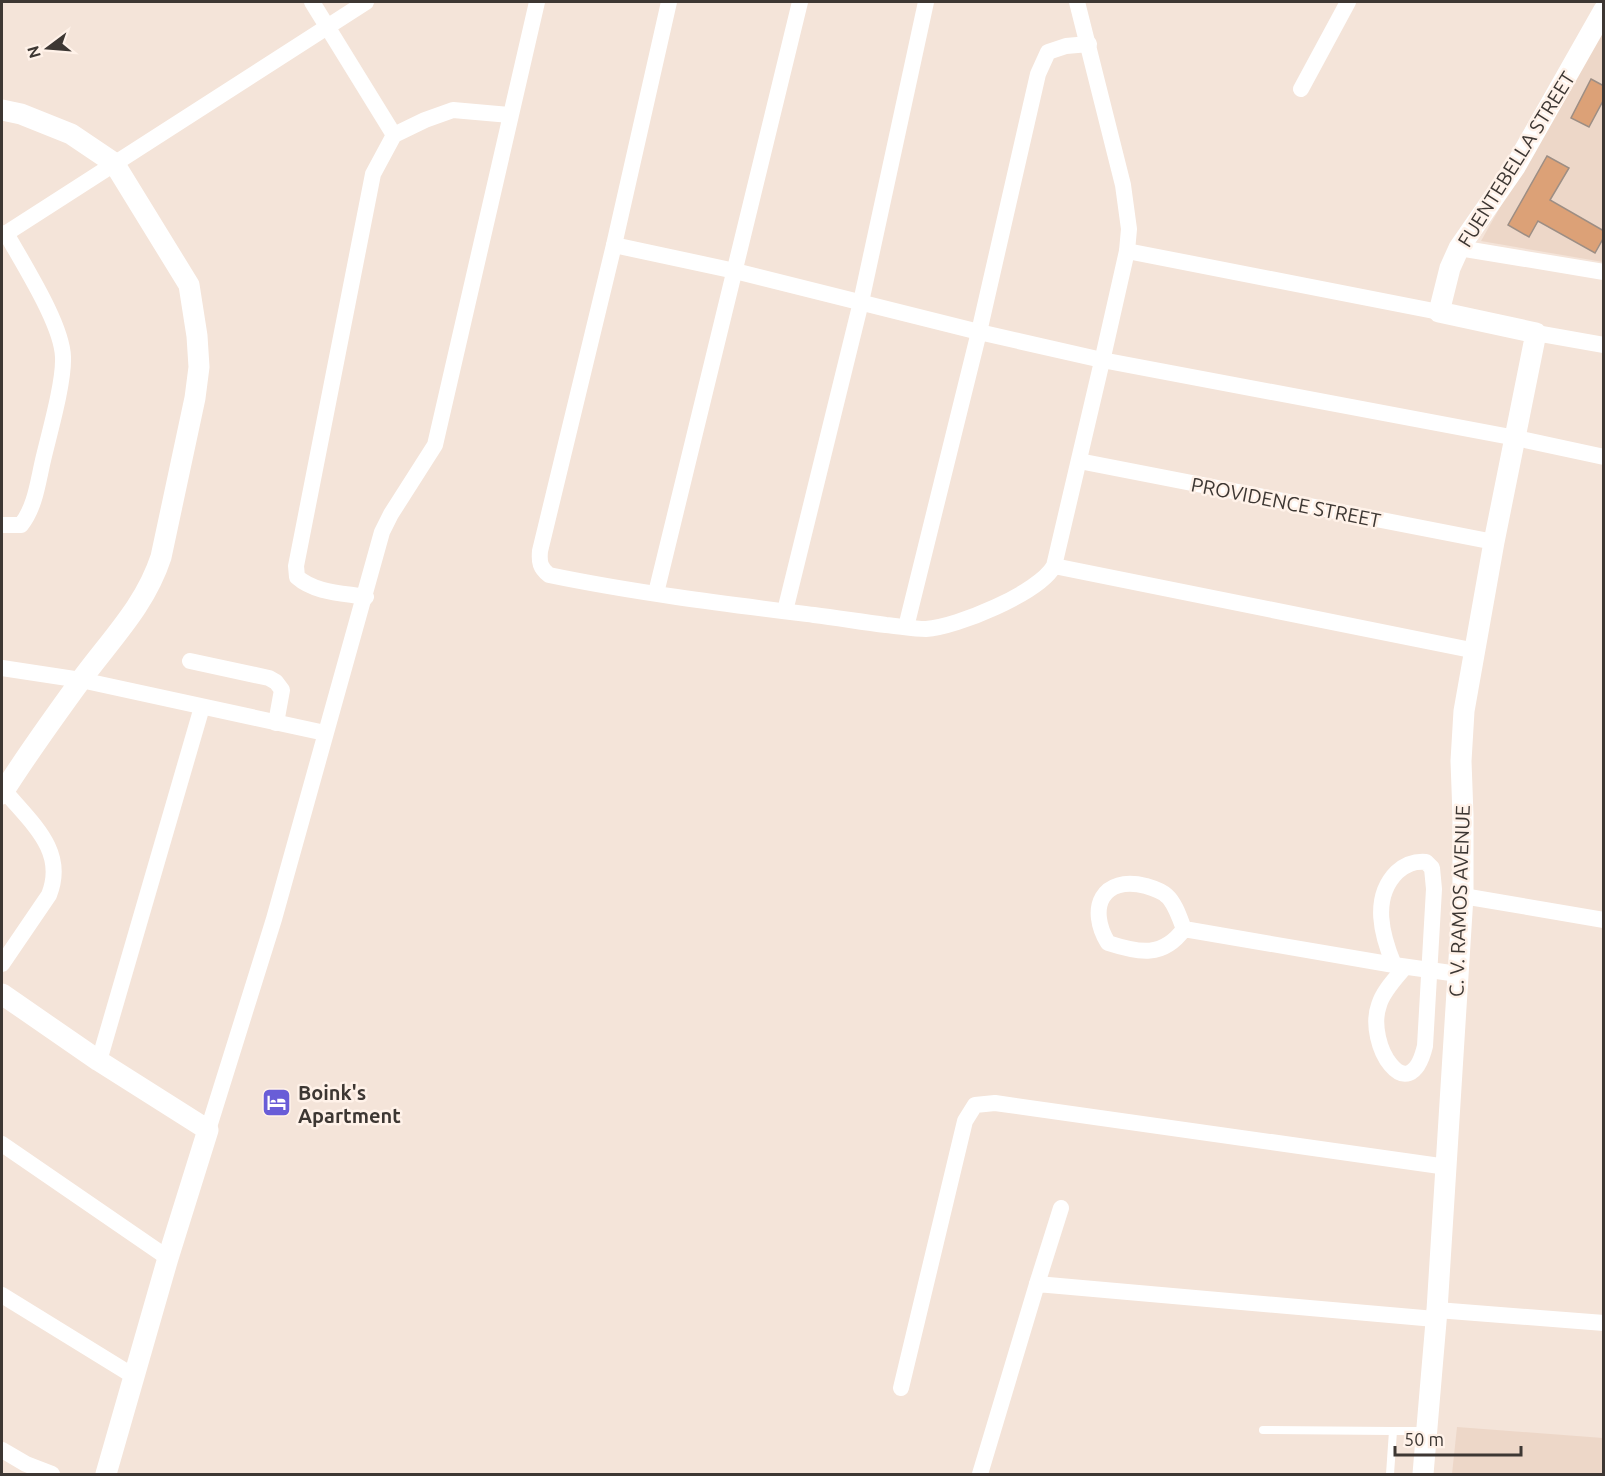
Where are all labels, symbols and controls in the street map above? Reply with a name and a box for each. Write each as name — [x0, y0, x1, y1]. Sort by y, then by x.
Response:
north arrow — [18, 18, 78, 78]
text: N — [23, 44, 44, 60]
street label: FUENTEBELLA STREET — [1453, 67, 1579, 251]
street label: PROVIDENCE STREET — [1189, 472, 1383, 532]
street label: C. V. RAMOS AVENUE — [1444, 805, 1474, 997]
place label: Boink's Apartment — [298, 1081, 401, 1127]
hotel icon: Boink's Apartment — [261, 1087, 293, 1119]
scale bar — [1395, 1419, 1521, 1457]
text: 50 m — [1404, 1429, 1444, 1449]

